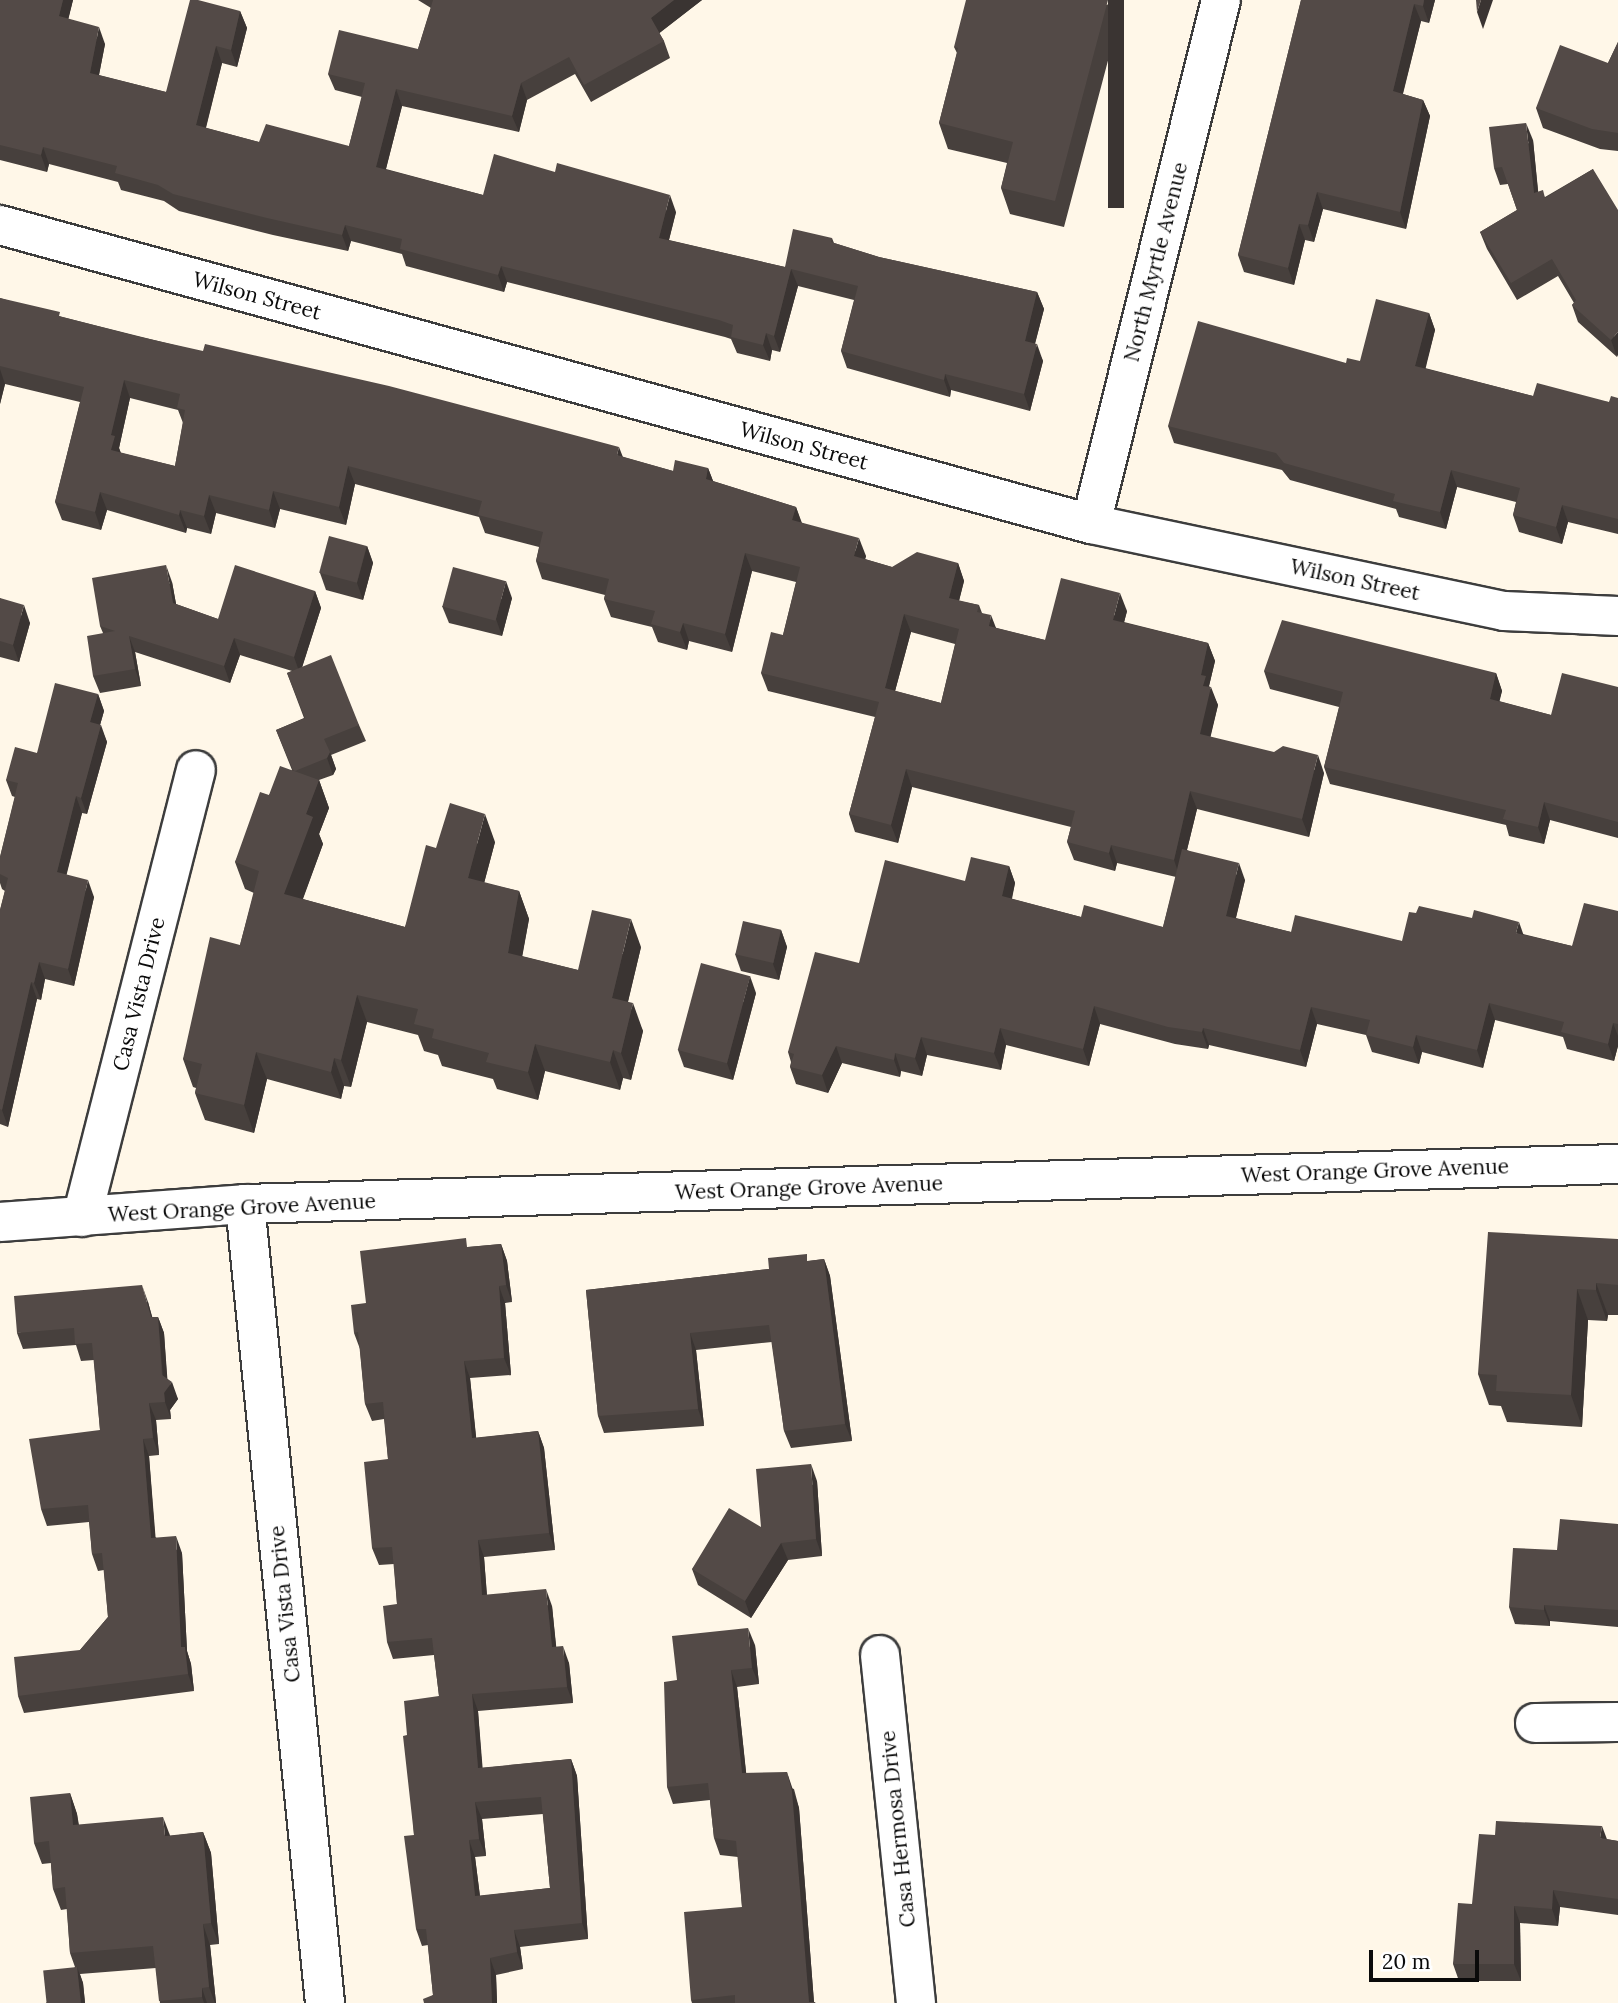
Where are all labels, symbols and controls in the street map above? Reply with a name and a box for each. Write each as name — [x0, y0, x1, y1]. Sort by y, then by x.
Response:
street label: North Myrtle Avenue — [1119, 160, 1193, 364]
street label: Wilson Street — [190, 267, 324, 325]
street label: Wilson Street — [737, 417, 871, 475]
street label: Wilson Street — [1288, 554, 1422, 606]
street label: Casa Vista Drive — [108, 914, 170, 1074]
street label: West Orange Grove Avenue — [1241, 1154, 1509, 1188]
street label: West Orange Grove Avenue — [675, 1171, 943, 1205]
street label: West Orange Grove Avenue — [107, 1188, 377, 1228]
street label: Casa Vista Drive — [264, 1524, 306, 1684]
street label: Casa Hermosa Drive — [875, 1729, 921, 1929]
scale bar — [1373, 1937, 1483, 1981]
text: 20 m — [1382, 1948, 1431, 1975]

